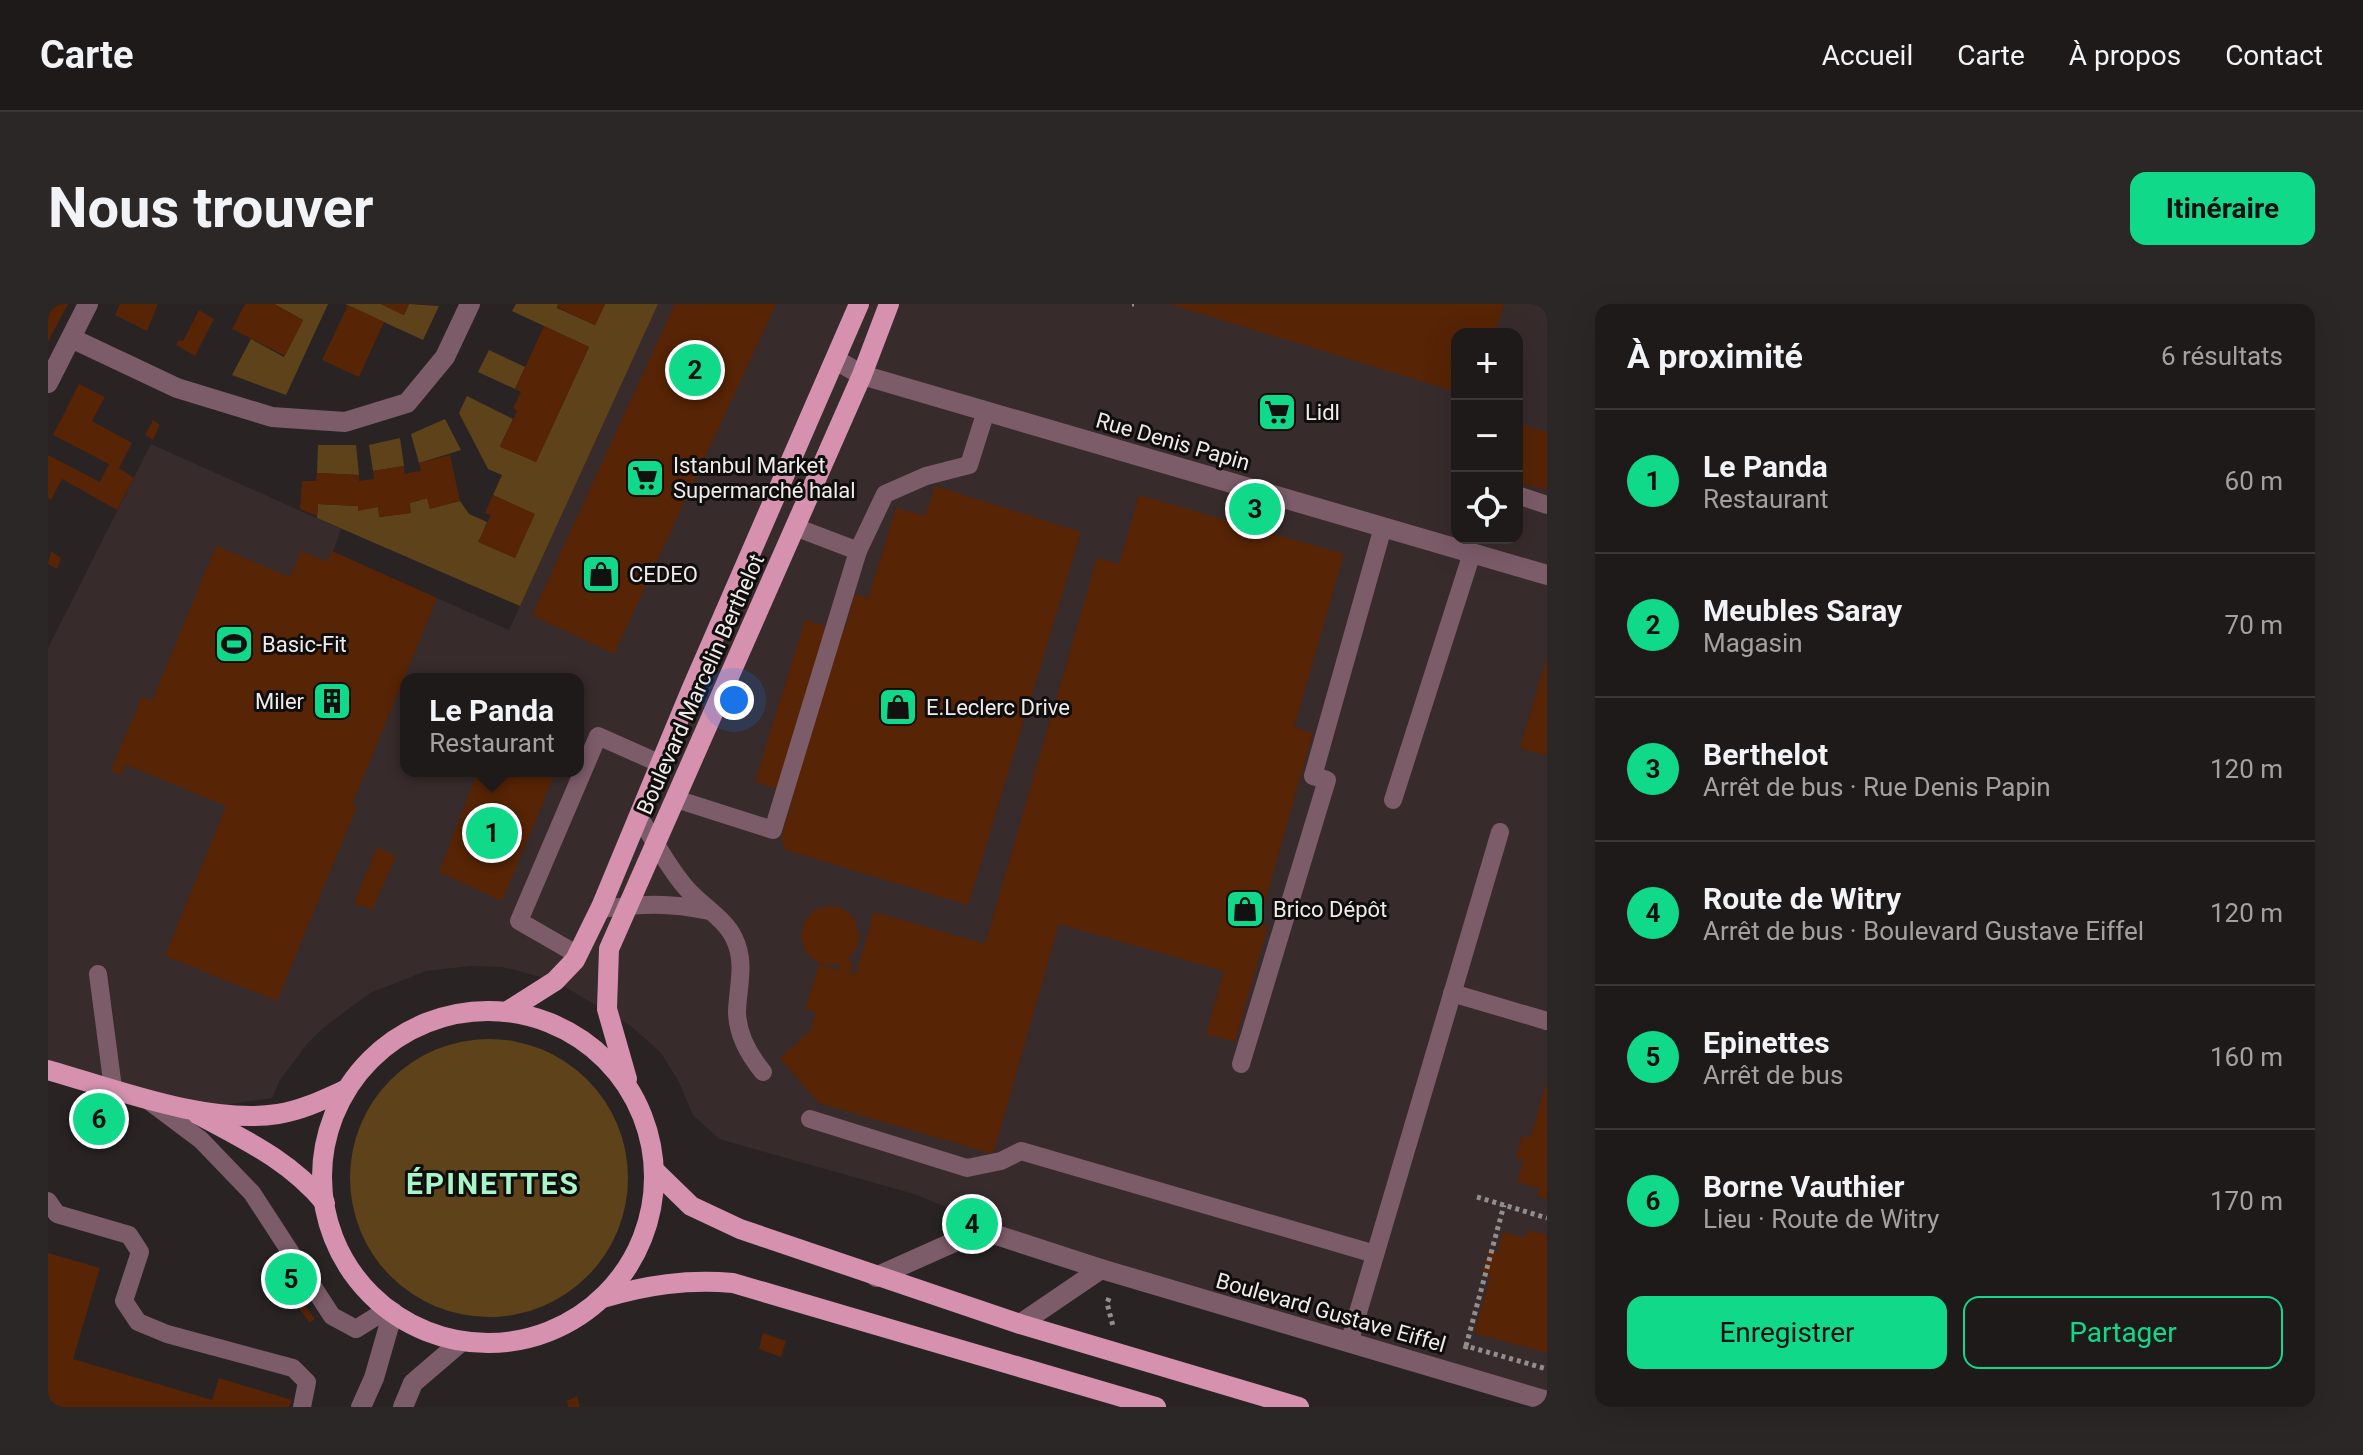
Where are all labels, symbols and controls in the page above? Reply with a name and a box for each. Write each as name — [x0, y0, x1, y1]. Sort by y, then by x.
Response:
text: Carte — [40, 33, 133, 77]
text: Accueil — [1822, 39, 1913, 72]
text: Carte — [1957, 39, 2025, 72]
text: À propos — [2069, 39, 2181, 72]
text: Contact — [2225, 39, 2323, 72]
button: Itinéraire — [2130, 172, 2315, 245]
text: Nous trouver — [48, 175, 374, 241]
map controls — [1451, 328, 1523, 544]
button: + — [1451, 328, 1523, 400]
text: À proximité — [1627, 336, 1803, 376]
pin: 2 — [669, 340, 721, 400]
text: 6 résultats — [2161, 341, 2283, 371]
supermarket icon: Lidl — [1256, 391, 1298, 433]
place label: Lidl — [1305, 400, 1340, 425]
button: − — [1451, 400, 1523, 472]
street label: Rue Denis Papin — [1093, 408, 1253, 475]
text: Le Panda — [1703, 449, 1828, 484]
place label: Istanbul Market Supermarché halal — [673, 453, 856, 503]
supermarket icon: Istanbul Market Supermarché halal — [624, 457, 666, 499]
text: 1 — [1646, 466, 1660, 496]
text: 60 m — [2225, 466, 2283, 496]
button: locate — [1451, 472, 1523, 544]
pin: 3 — [1229, 479, 1281, 539]
text: Restaurant — [1703, 484, 1829, 514]
street label: Boulevard Marcelin Berthelot — [632, 550, 769, 818]
shop icon: CEDEO — [580, 553, 622, 595]
place label: CEDEO — [629, 562, 698, 587]
text: Meubles Saray — [1703, 593, 1902, 628]
text: 2 — [1646, 610, 1660, 640]
text: 70 m — [2225, 610, 2283, 640]
sports icon: Basic-Fit — [213, 623, 255, 665]
text: Magasin — [1703, 628, 1803, 658]
place label: Basic-Fit — [262, 632, 347, 657]
popup — [400, 673, 584, 777]
building icon: Miler — [311, 680, 353, 722]
your location — [714, 680, 754, 720]
shop icon: E.Leclerc Drive — [877, 686, 919, 728]
place label: Miler — [255, 689, 305, 714]
text: Le Panda — [429, 693, 554, 728]
place label: E.Leclerc Drive — [926, 695, 1070, 720]
text: Restaurant — [429, 728, 555, 758]
text: Berthelot — [1703, 737, 1828, 772]
text: 3 — [1646, 754, 1660, 784]
text: 120 m — [2210, 754, 2283, 784]
text: Arrêt de bus · Rue Denis Papin — [1703, 772, 2051, 802]
pin: 1 — [466, 803, 518, 863]
text: Route de Witry — [1703, 881, 1901, 916]
shop icon: Brico Dépôt — [1224, 888, 1266, 930]
place label: Brico Dépôt — [1273, 897, 1387, 922]
text: 4 — [1646, 898, 1660, 928]
text: 120 m — [2210, 898, 2283, 928]
text: Arrêt de bus · Boulevard Gustave Eiffel — [1703, 916, 2144, 946]
text: Epinettes — [1703, 1025, 1830, 1060]
text: 5 — [1646, 1042, 1660, 1072]
text: 160 m — [2210, 1042, 2283, 1072]
text: Arrêt de bus — [1703, 1060, 1843, 1090]
pin: 6 — [73, 1089, 125, 1149]
district label: ÉPINETTES — [406, 1166, 580, 1201]
text: Borne Vauthier — [1703, 1169, 1904, 1204]
text: 6 — [1646, 1186, 1660, 1216]
text: 170 m — [2210, 1186, 2283, 1216]
pin: 4 — [946, 1194, 998, 1254]
text: Lieu · Route de Witry — [1703, 1204, 1939, 1234]
pin: 5 — [265, 1249, 317, 1309]
street label: Boulevard Gustave Eiffel — [1213, 1268, 1449, 1357]
button: Enregistrer — [1627, 1296, 1947, 1369]
button: Partager — [1963, 1296, 2283, 1369]

